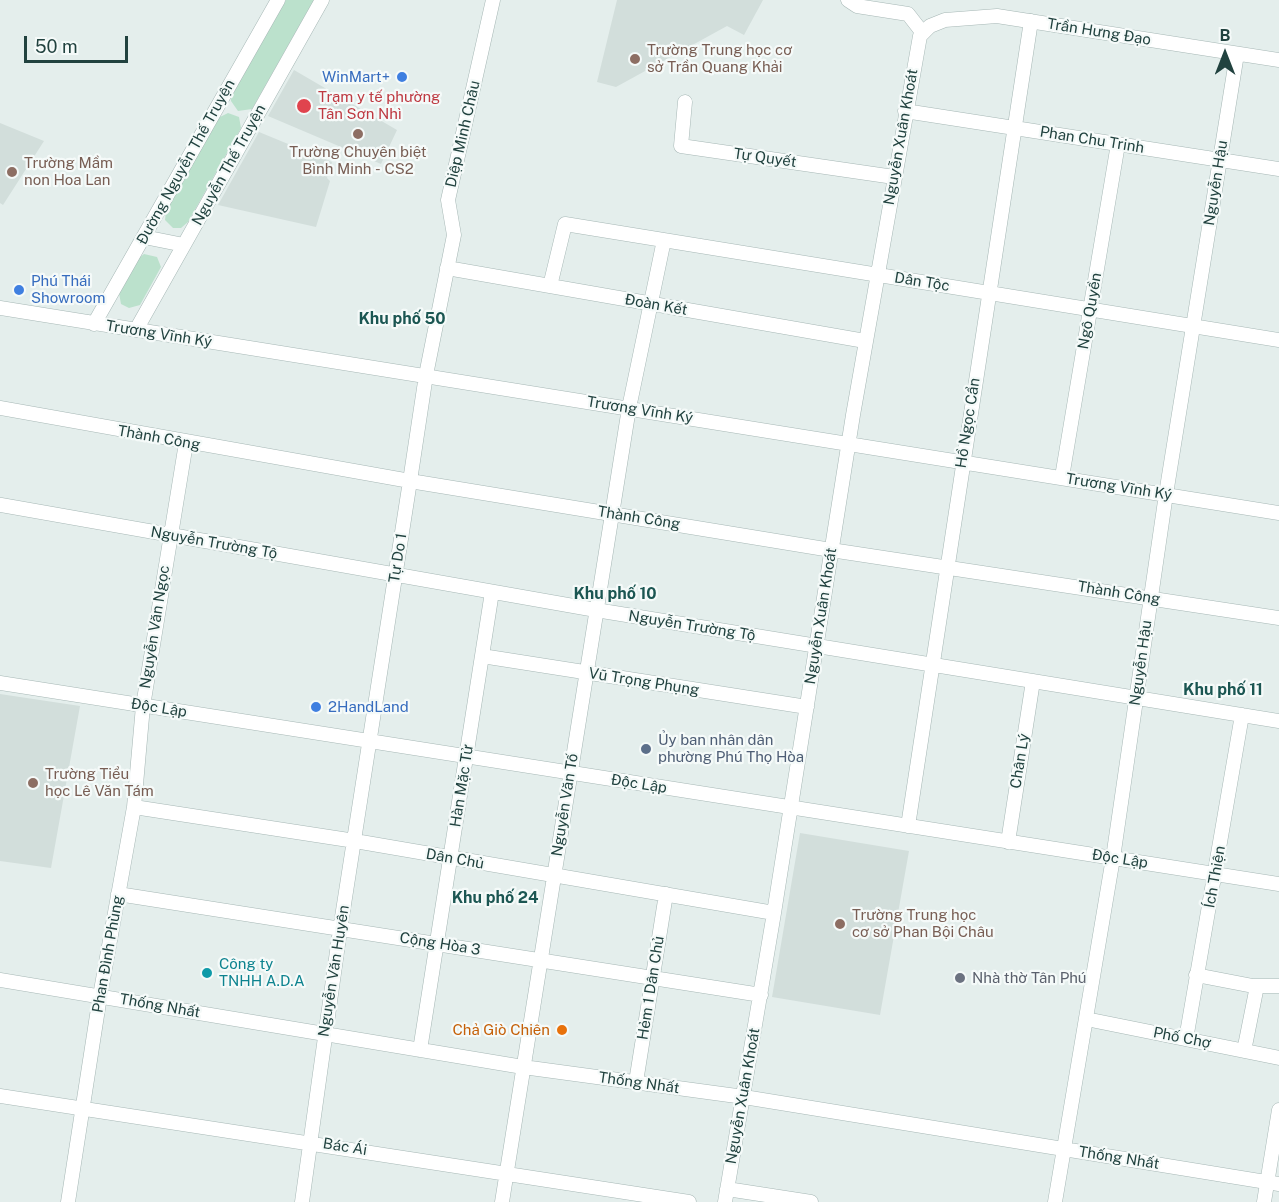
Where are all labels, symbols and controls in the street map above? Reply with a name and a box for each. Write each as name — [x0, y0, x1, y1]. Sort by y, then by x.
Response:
street label: Trần Hưng Đạo — [1046, 15, 1152, 49]
scale bar — [27, 24, 130, 62]
north arrow — [1195, 24, 1255, 84]
text: B — [1220, 26, 1230, 45]
text: 50 m — [35, 36, 78, 57]
place label: Trường Trung học cơ sở Trần Quang Khải — [647, 41, 792, 76]
marker: Trường Trung học cơ sở Trần Quang Khải — [628, 52, 642, 66]
street label: Nguyễn Xuân Khoát — [880, 67, 922, 207]
place label: WinMart+ — [322, 68, 390, 86]
marker: WinMart+ — [395, 70, 409, 84]
street label: Đường Nguyễn Thế Truyện — [133, 76, 239, 248]
street label: Diệp Minh Châu — [442, 79, 484, 189]
place label: Trạm y tế phường Tân Sơn Nhì — [318, 88, 440, 123]
marker: Trạm y tế phường Tân Sơn Nhì — [295, 97, 313, 115]
street label: Nguyễn Thế Truyện — [188, 101, 270, 229]
street label: Phan Chu Trinh — [1039, 123, 1145, 157]
marker: Trường Chuyên biệt Bình Minh - CS2 — [351, 127, 365, 141]
street label: Nguyễn Hậu — [1200, 139, 1232, 227]
place label: Trường Chuyên biệt Bình Minh - CS2 — [289, 143, 427, 178]
street label: Tự Quyết — [732, 145, 798, 171]
place label: Trường Mầm non Hoa Lan — [24, 154, 113, 189]
marker: Trường Mầm non Hoa Lan — [5, 165, 19, 179]
street label: Dân Tộc — [893, 269, 951, 295]
street label: Ngô Quyền — [1074, 271, 1106, 351]
place label: Phú Thái Showroom — [31, 272, 105, 307]
marker: Phú Thái Showroom — [12, 283, 26, 297]
street label: Đoàn Kết — [623, 291, 689, 319]
district label: Khu phố 50 — [358, 309, 446, 329]
street label: Trương Vĩnh Ký — [105, 317, 213, 351]
street label: Hồ Ngọc Cẩn — [952, 377, 984, 469]
street label: Trương Vĩnh Ký — [586, 393, 694, 427]
street label: Thành Công — [116, 422, 202, 454]
street label: Trương Vĩnh Ký — [1065, 470, 1173, 504]
street label: Thành Công — [596, 503, 682, 533]
street label: Nguyễn Trường Tộ — [149, 523, 279, 563]
street label: Tự Do 1 — [385, 532, 411, 584]
street label: Nguyễn Xuân Khoát — [801, 546, 841, 686]
street label: Nguyễn Văn Ngọc — [136, 564, 174, 690]
street label: Thành Công — [1076, 578, 1162, 608]
district label: Khu phố 10 — [573, 584, 657, 604]
street label: Nguyễn Trường Tộ — [627, 607, 757, 645]
street label: Nguyễn Hậu — [1126, 619, 1156, 707]
street label: Vũ Trọng Phụng — [587, 664, 701, 700]
district label: Khu phố 11 — [1183, 680, 1263, 700]
street label: Độc Lập — [130, 695, 188, 721]
place label: 2HandLand — [328, 698, 409, 716]
marker: 2HandLand — [309, 700, 323, 714]
place label: Ủy ban nhân dân phường Phú Thọ Hòa — [658, 731, 804, 766]
street label: Chân Lý — [1007, 732, 1033, 790]
marker: Ủy ban nhân dân phường Phú Thọ Hòa — [639, 742, 653, 756]
street label: Hàn Mặc Tử — [447, 744, 477, 828]
street label: Nguyễn Văn Tố — [548, 752, 582, 858]
place label: Trường Tiểu học Lê Văn Tám — [45, 765, 154, 800]
street label: Độc Lập — [610, 771, 668, 797]
marker: Trường Tiểu học Lê Văn Tám — [26, 776, 40, 790]
street label: Ích Thiện — [1201, 844, 1229, 910]
street label: Dân Chủ — [425, 845, 485, 873]
street label: Độc Lập — [1091, 846, 1149, 872]
district label: Khu phố 24 — [452, 888, 538, 908]
street label: Phan Đình Phùng — [89, 894, 127, 1014]
street label: Nguyễn Văn Huyên — [315, 904, 353, 1038]
place label: Trường Trung học cơ sở Phan Bội Châu — [852, 906, 994, 941]
marker: Trường Trung học cơ sở Phan Bội Châu — [833, 917, 847, 931]
street label: Cộng Hòa 3 — [398, 929, 482, 959]
street label: Hẻm 1 Dân Chủ — [634, 935, 668, 1041]
place label: Công ty TNHH A.D.A — [219, 955, 305, 990]
marker: Công ty TNHH A.D.A — [200, 966, 214, 980]
place label: Nhà thờ Tân Phú — [972, 969, 1087, 987]
marker: Nhà thờ Tân Phú — [953, 971, 967, 985]
street label: Thống Nhất — [118, 990, 202, 1022]
place label: Chả Giò Chiên — [452, 1021, 550, 1039]
marker: Chả Giò Chiên — [555, 1023, 569, 1037]
street label: Phố Chợ — [1152, 1024, 1212, 1052]
street label: Nguyễn Xuân Khoát — [722, 1026, 764, 1166]
street label: Thống Nhất — [597, 1068, 681, 1098]
street label: Bác Ái — [322, 1135, 368, 1159]
street label: Thống Nhất — [1077, 1143, 1161, 1173]

